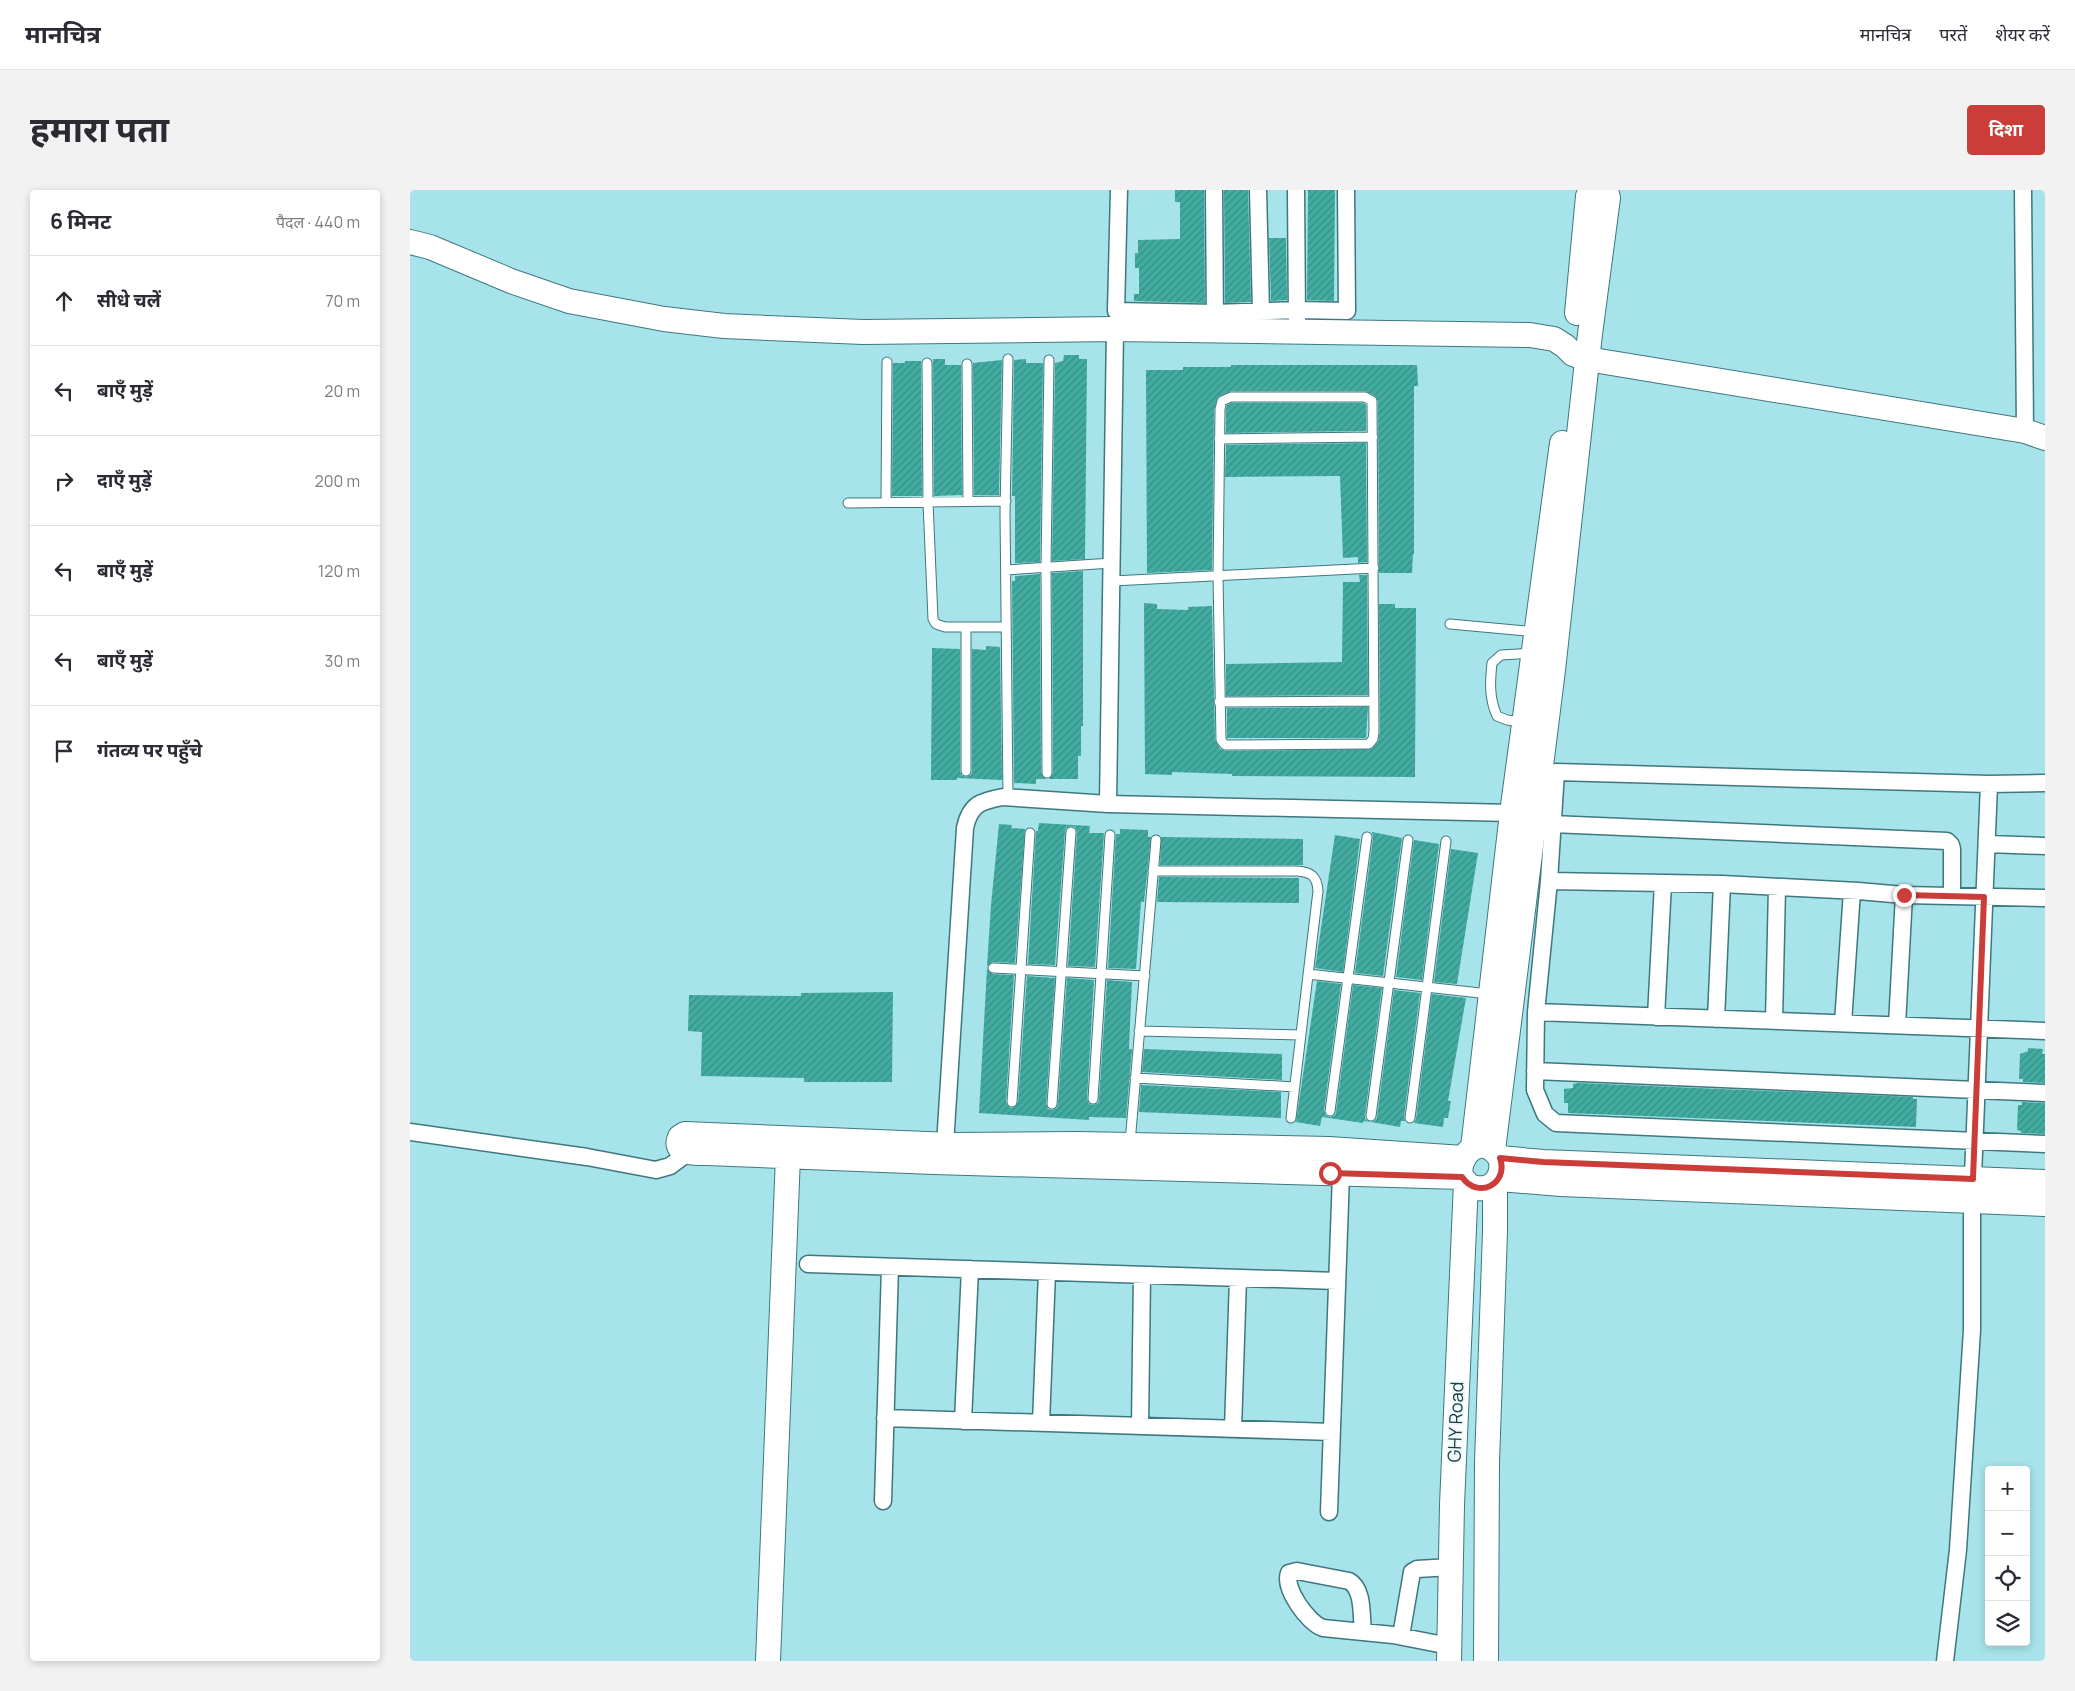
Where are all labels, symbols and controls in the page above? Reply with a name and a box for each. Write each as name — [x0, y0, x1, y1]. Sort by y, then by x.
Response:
text: मानचित्र — [25, 17, 101, 50]
text: मानचित्र — [1860, 22, 1911, 46]
text: परतें — [1939, 22, 1967, 46]
text: शेयर करें — [1995, 22, 2050, 46]
text: हमारा पता — [30, 105, 169, 153]
button: दिशा — [1967, 105, 2045, 155]
text: 6 मिनट — [50, 207, 111, 235]
text: पैदल · 440 m — [276, 211, 360, 233]
icon: ahead — [50, 287, 78, 315]
text: सीधे चलें — [97, 287, 161, 313]
text: 70 m — [325, 290, 360, 312]
icon: left — [50, 377, 78, 405]
text: बाएँ मुड़ें — [97, 377, 153, 403]
text: 20 m — [324, 380, 360, 402]
icon: right — [50, 467, 78, 495]
text: दाएँ मुड़ें — [97, 467, 152, 493]
text: 200 m — [315, 470, 360, 492]
icon: left — [50, 557, 78, 585]
text: बाएँ मुड़ें — [97, 557, 153, 583]
text: 120 m — [318, 560, 360, 582]
icon: left — [50, 647, 78, 675]
text: बाएँ मुड़ें — [97, 647, 153, 673]
text: 30 m — [325, 650, 360, 672]
icon: arrive — [50, 737, 78, 765]
text: गंतव्य पर पहुँचे — [97, 737, 202, 763]
route end — [1893, 884, 1916, 907]
route start — [1319, 1162, 1342, 1185]
street label: GHY Road — [1442, 1381, 1468, 1463]
map controls — [1985, 1466, 2030, 1646]
button: + — [1985, 1466, 2030, 1511]
button: − — [1985, 1511, 2030, 1556]
button: locate — [1985, 1556, 2030, 1601]
button: layers — [1985, 1601, 2030, 1646]

